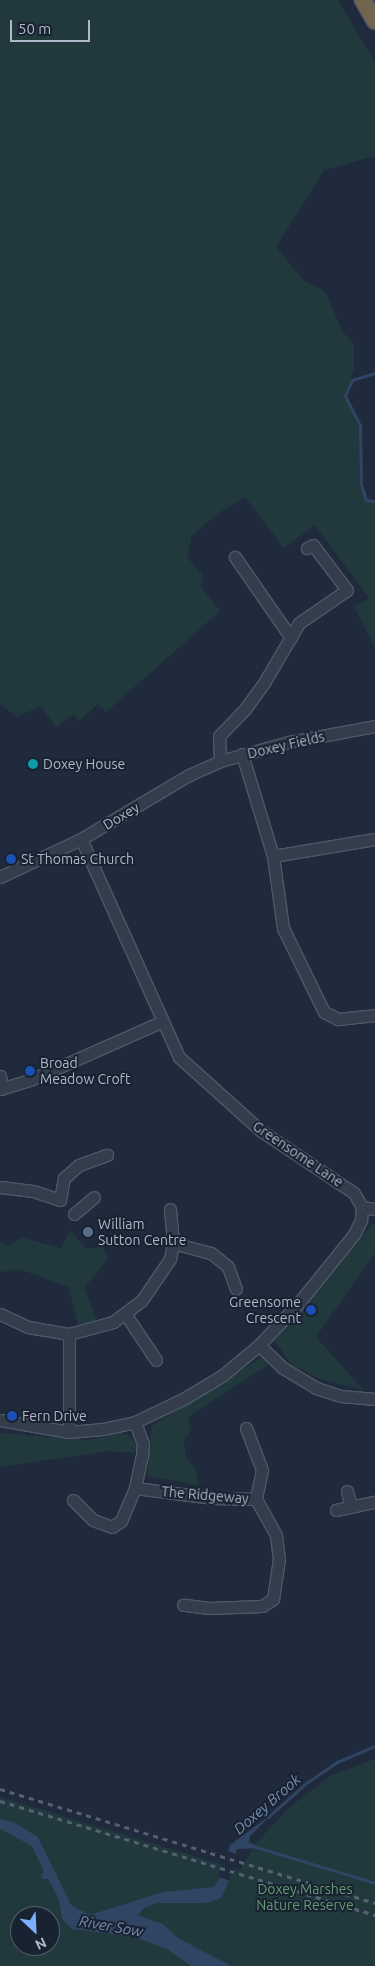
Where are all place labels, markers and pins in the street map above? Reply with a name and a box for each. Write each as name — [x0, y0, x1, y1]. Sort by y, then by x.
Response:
place label: Doxey House — [43, 756, 125, 772]
marker: Doxey House — [27, 758, 39, 770]
place label: St Thomas Church — [21, 851, 134, 867]
marker: St Thomas Church — [5, 853, 17, 865]
place label: Broad Meadow Croft — [40, 1055, 130, 1088]
marker: Broad Meadow Croft — [24, 1065, 36, 1077]
place label: William Sutton Centre — [98, 1216, 187, 1248]
marker: William Sutton Centre — [82, 1226, 94, 1238]
place label: Greensome Crescent — [229, 1294, 301, 1326]
marker: Greensome Crescent — [305, 1304, 317, 1316]
place label: Fern Drive — [22, 1408, 87, 1424]
marker: Fern Drive — [6, 1410, 18, 1422]

